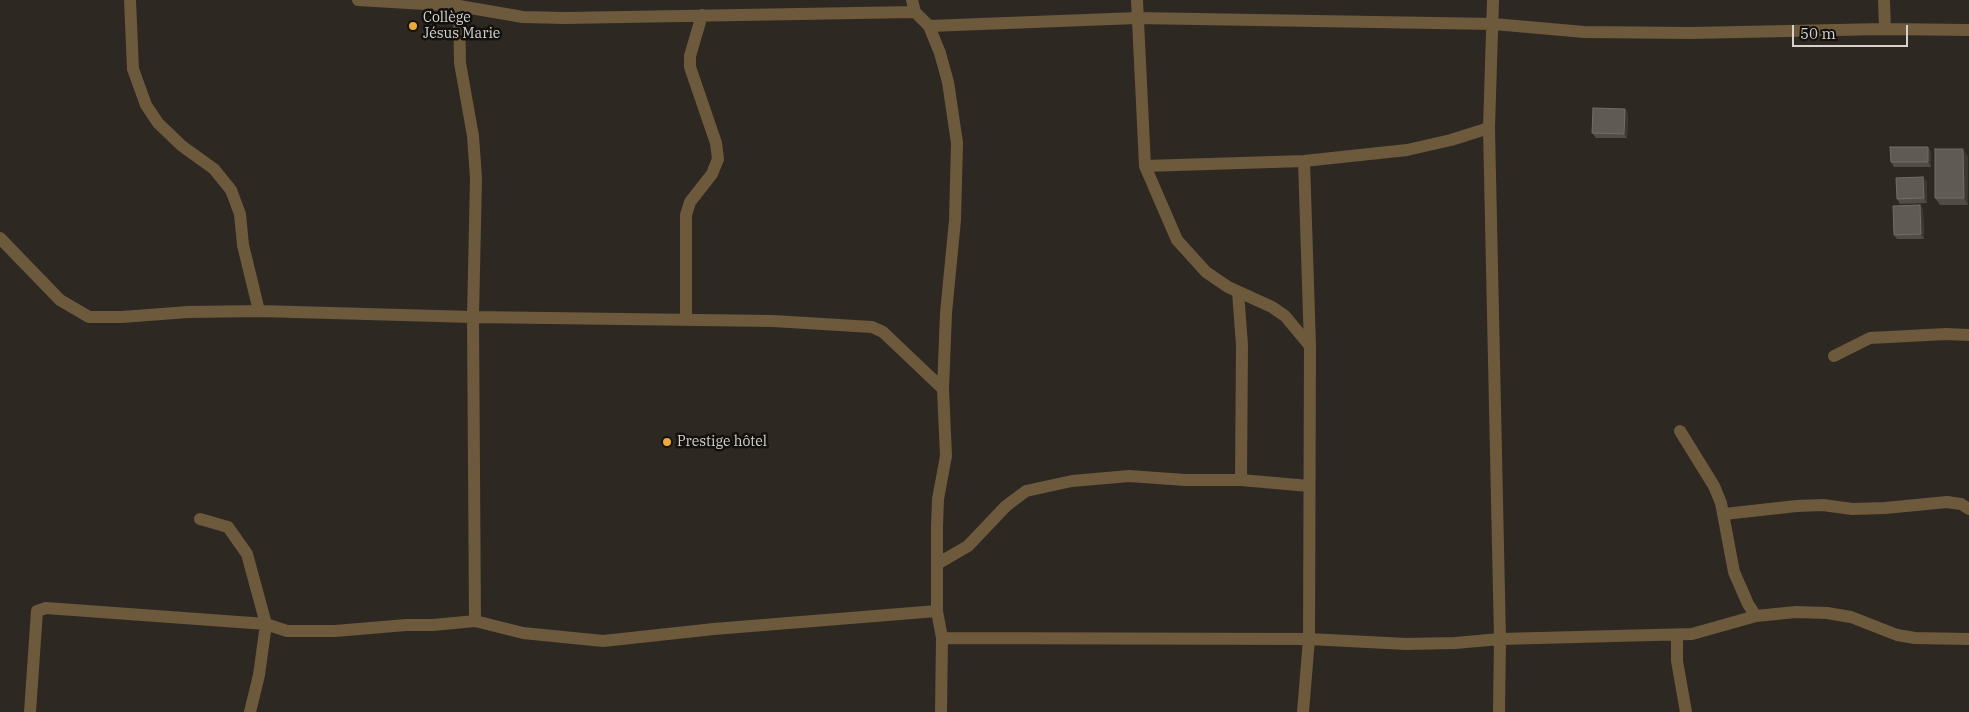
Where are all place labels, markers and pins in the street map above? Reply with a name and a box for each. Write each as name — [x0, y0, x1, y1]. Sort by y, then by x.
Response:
place label: Collège Jésus Marie — [423, 10, 500, 42]
marker: Collège Jésus Marie — [407, 20, 419, 32]
place label: Prestige hôtel — [677, 434, 767, 450]
marker: Prestige hôtel — [661, 436, 673, 448]

